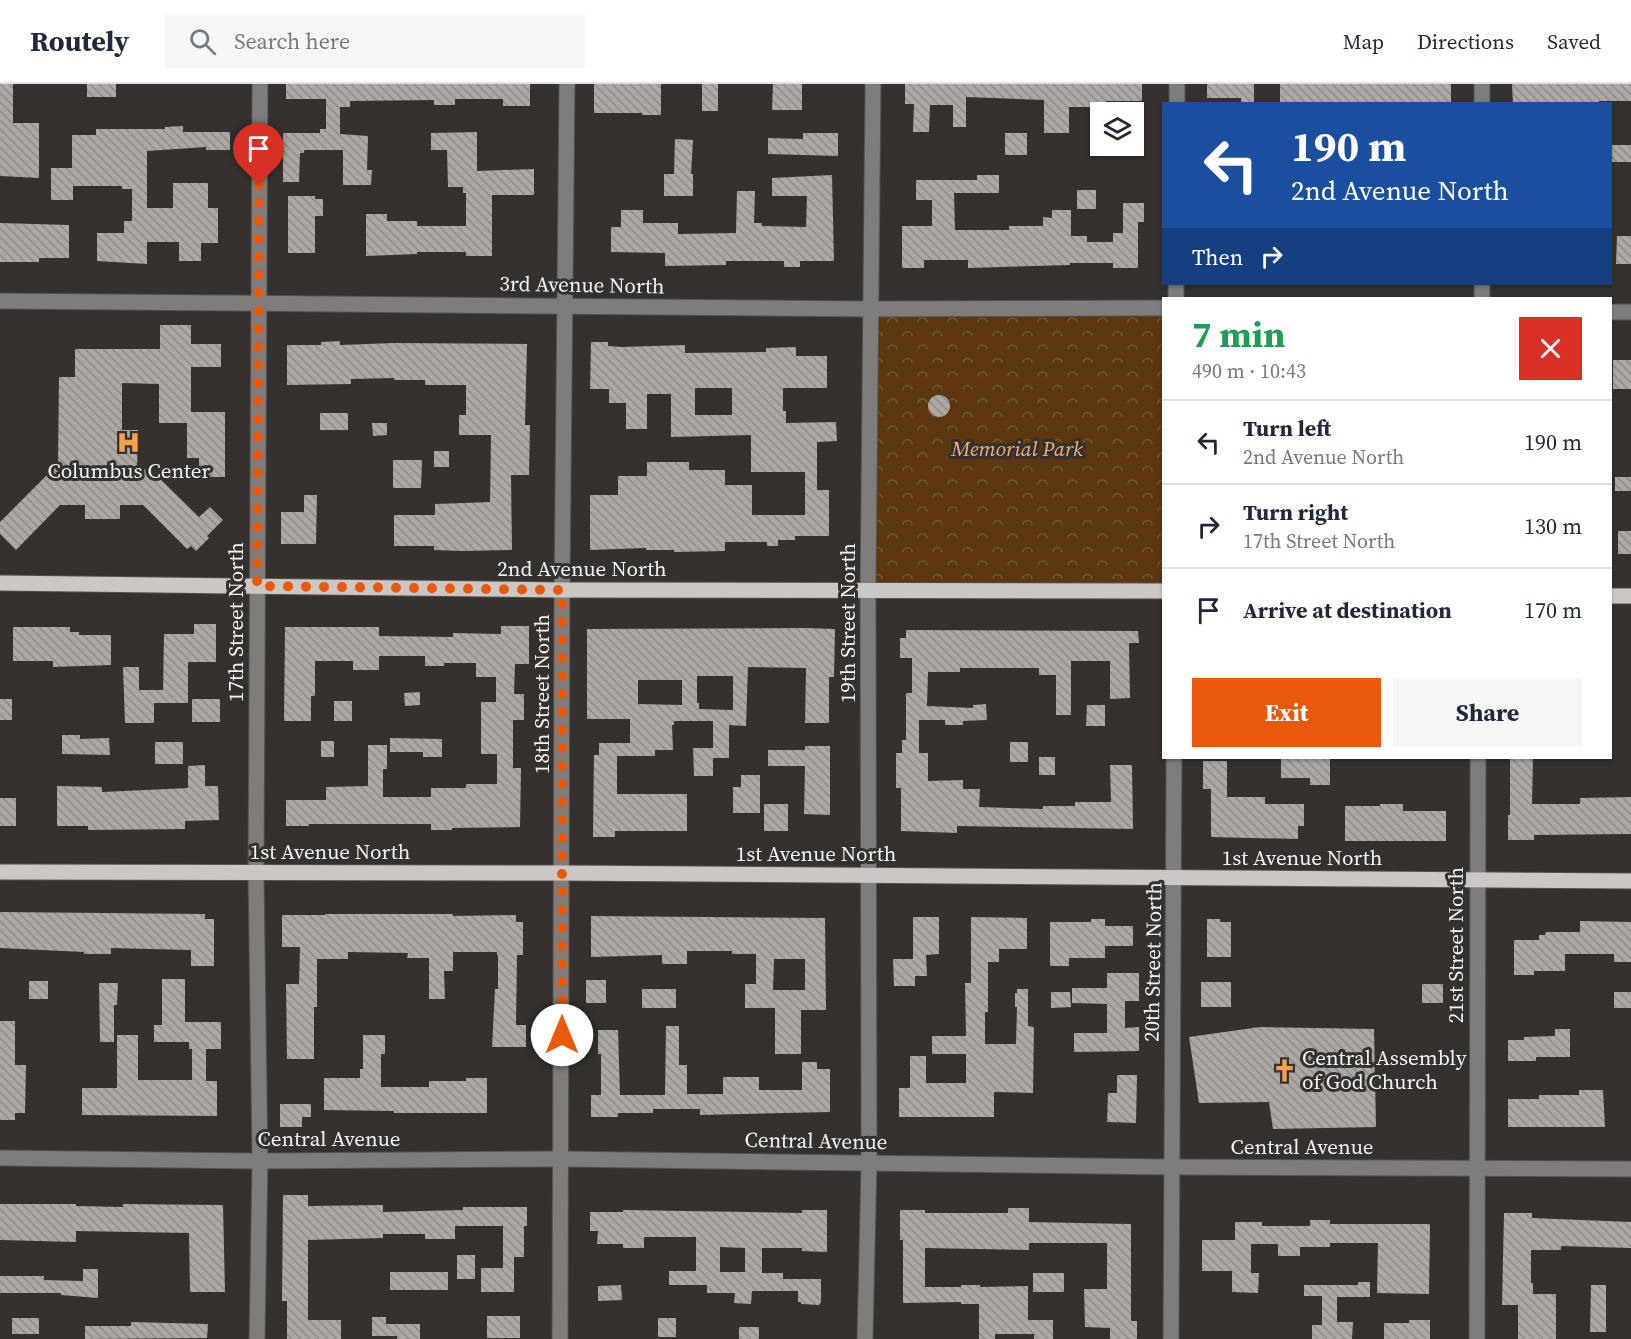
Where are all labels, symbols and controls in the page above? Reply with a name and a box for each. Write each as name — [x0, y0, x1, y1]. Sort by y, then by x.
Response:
search box — [165, 14, 585, 68]
text: Routely — [30, 22, 129, 60]
icon: search — [186, 25, 219, 58]
text: Search here — [234, 26, 350, 56]
text: Map — [1343, 27, 1384, 56]
text: Directions — [1417, 27, 1514, 56]
text: Saved — [1547, 27, 1601, 56]
map controls — [1090, 102, 1144, 156]
button: layers — [1090, 102, 1144, 156]
text: 190 m — [1291, 117, 1406, 175]
pin — [233, 123, 284, 185]
icon: left — [1192, 126, 1270, 204]
icon: arrive — [242, 132, 275, 165]
text: 2nd Avenue North — [1291, 172, 1509, 209]
icon: right — [1255, 240, 1288, 273]
text: Then — [1192, 242, 1243, 272]
street label: 3rd Avenue North — [499, 269, 665, 300]
text: 7 min — [1192, 310, 1285, 359]
button: close — [1519, 317, 1582, 380]
text: 490 m · 10:43 — [1192, 357, 1306, 385]
text: Turn left — [1243, 413, 1331, 443]
icon: left — [1192, 426, 1225, 459]
text: 190 m — [1524, 427, 1582, 457]
hospital icon: Columbus Center — [116, 430, 142, 456]
park label: Memorial Park — [950, 434, 1083, 463]
text: 2nd Avenue North — [1243, 443, 1404, 471]
place label: Columbus Center — [48, 456, 211, 485]
text: Turn right — [1243, 497, 1348, 527]
icon: right — [1192, 510, 1225, 543]
text: 130 m — [1524, 511, 1582, 541]
text: 17th Street North — [1243, 527, 1395, 555]
street label: 17th Street North — [221, 542, 250, 702]
street label: 19th Street North — [833, 543, 862, 703]
street label: 2nd Avenue North — [497, 554, 667, 583]
icon: arrive — [1192, 594, 1225, 627]
text: Arrive at destination — [1243, 595, 1452, 625]
text: 170 m — [1524, 595, 1582, 625]
street label: 18th Street North — [527, 614, 556, 774]
button: Exit — [1192, 678, 1381, 747]
button: Share — [1393, 678, 1582, 747]
street label: 1st Avenue North — [250, 837, 410, 866]
street label: 1st Avenue North — [736, 839, 896, 868]
street label: 1st Avenue North — [1222, 843, 1382, 872]
street label: 21st Street North — [1441, 867, 1470, 1023]
street label: 20th Street North — [1137, 882, 1168, 1042]
position arrow — [530, 1003, 594, 1067]
place label: Central Assembly of God Church — [1302, 1043, 1467, 1096]
church icon: Central Assembly of God Church — [1271, 1057, 1297, 1083]
street label: Central Avenue — [258, 1124, 400, 1153]
street label: Central Avenue — [744, 1125, 888, 1156]
street label: Central Avenue — [1231, 1132, 1373, 1161]

